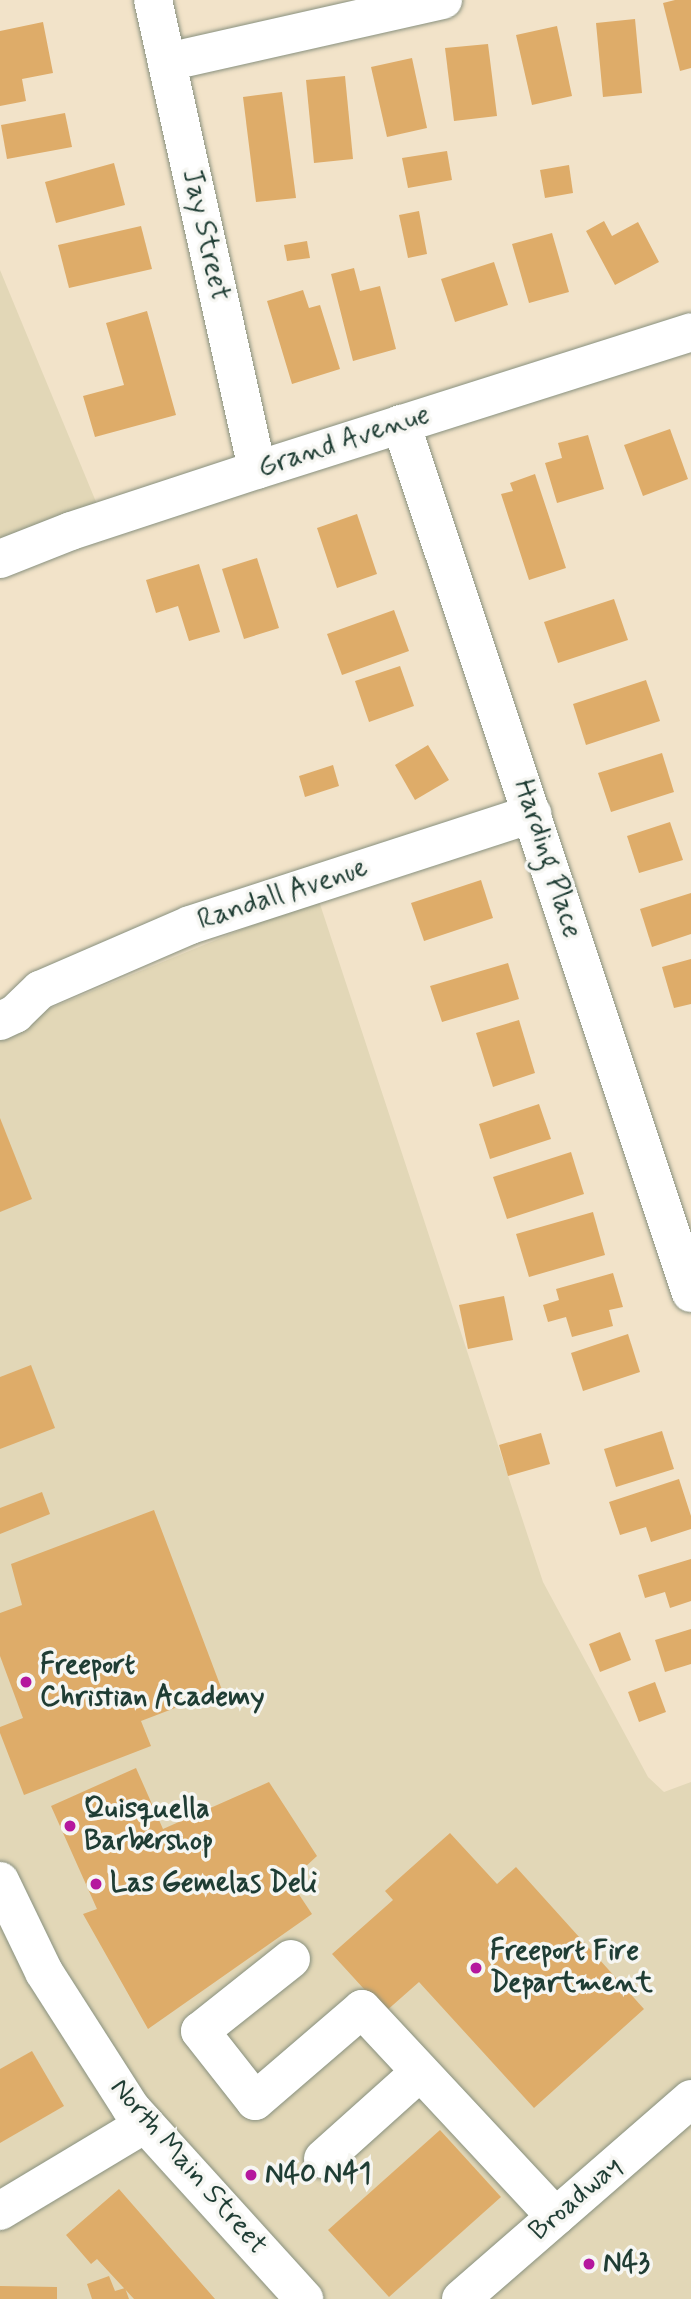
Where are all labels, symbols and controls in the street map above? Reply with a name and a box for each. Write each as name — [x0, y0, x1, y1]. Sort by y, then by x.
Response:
street label: Jay Street — [174, 167, 236, 303]
street label: Grand Avenue — [256, 399, 432, 485]
street label: Harding Place — [506, 777, 588, 941]
street label: Randall Avenue — [190, 851, 376, 939]
place label: Freeport Christian Academy — [40, 1649, 269, 1715]
marker: Freeport Christian Academy — [18, 1674, 34, 1690]
place label: Quisquella Barbershop — [84, 1793, 213, 1859]
marker: Quisquella Barbershop — [62, 1818, 78, 1834]
place label: Las Gemelas Deli — [110, 1867, 324, 1901]
marker: Las Gemelas Deli — [88, 1876, 104, 1892]
place label: Freeport Fire Department — [490, 1935, 653, 2001]
marker: Freeport Fire Department — [468, 1960, 484, 1976]
street label: North Main Street — [103, 2072, 273, 2262]
street label: Broadway — [523, 2150, 629, 2248]
place label: N40 N41 — [265, 2158, 371, 2192]
marker: N40 N41 — [243, 2167, 259, 2183]
place label: N43 — [603, 2247, 650, 2281]
marker: N43 — [581, 2256, 597, 2272]

